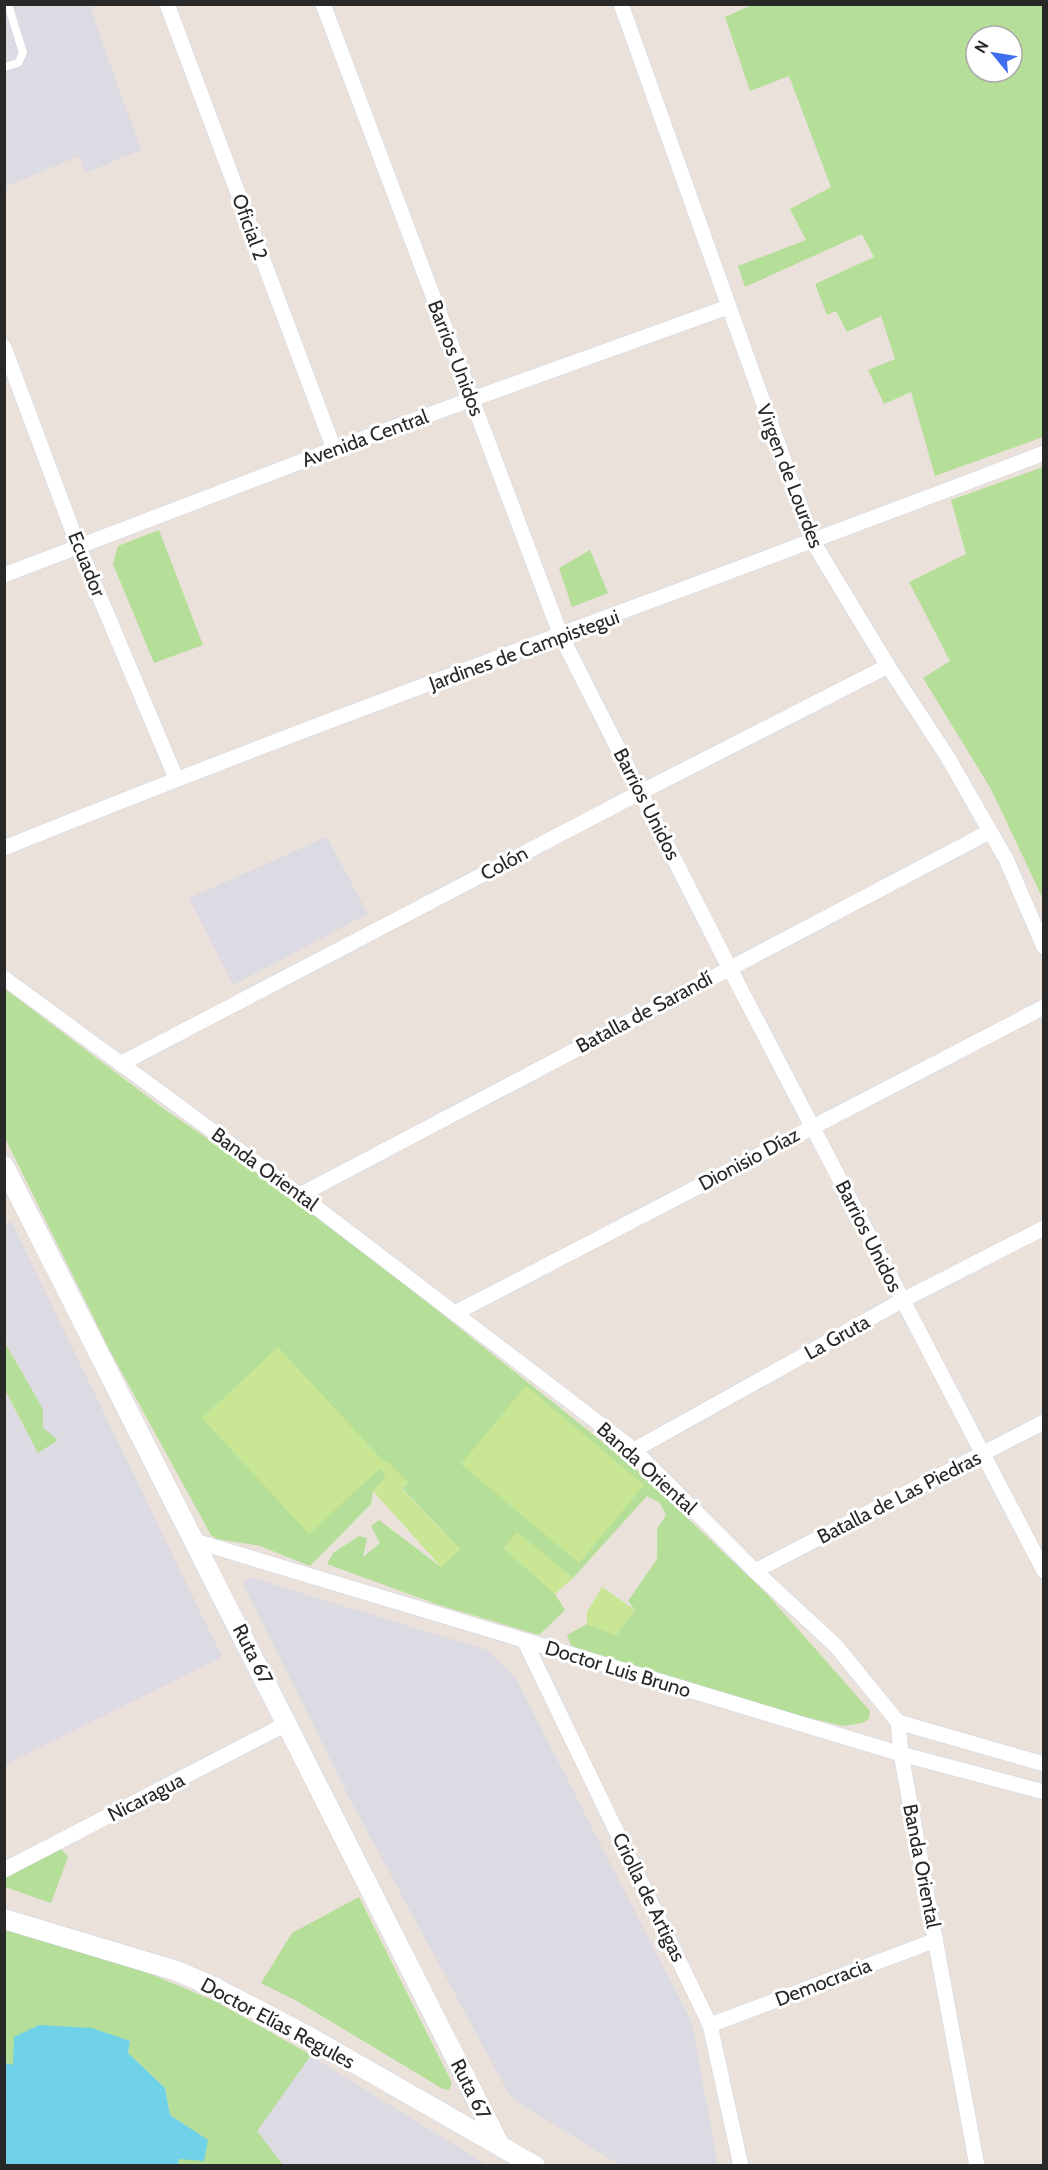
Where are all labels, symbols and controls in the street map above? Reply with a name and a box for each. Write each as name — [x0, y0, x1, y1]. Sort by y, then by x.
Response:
north arrow — [964, 24, 1024, 84]
text: N — [970, 37, 992, 56]
street label: Oficial 2 — [227, 191, 273, 263]
street label: Barrios Unidos — [423, 297, 489, 419]
street label: Virgen de Lourdes — [752, 401, 828, 551]
street label: Avenida Central — [299, 404, 432, 472]
street label: Ecuador — [63, 528, 111, 601]
street label: Jardines de Campistegui — [425, 604, 622, 696]
street label: Barrios Unidos — [609, 744, 685, 864]
street label: Colón — [476, 841, 532, 885]
street label: Batalla de Sarandí — [572, 966, 716, 1058]
street label: Banda Oriental — [207, 1122, 323, 1216]
street label: Dionisio Díaz — [694, 1122, 804, 1196]
street label: Barrios Unidos — [831, 1176, 907, 1296]
street label: La Gruta — [800, 1309, 874, 1365]
street label: Banda Oriental — [592, 1417, 702, 1519]
street label: Batalla de Las Piedras — [813, 1445, 985, 1549]
street label: Ruta 67 — [228, 1620, 278, 1688]
street label: Doctor Luis Bruno — [542, 1635, 694, 1703]
street label: Nicaragua — [104, 1767, 189, 1826]
street label: Banda Oriental — [898, 1802, 946, 1930]
street label: Criolla de Artigas — [607, 1829, 691, 1965]
street label: Democracia — [772, 1953, 875, 2011]
street label: Doctor Elías Regules — [197, 1972, 359, 2074]
street label: Ruta 67 — [446, 2055, 496, 2123]

